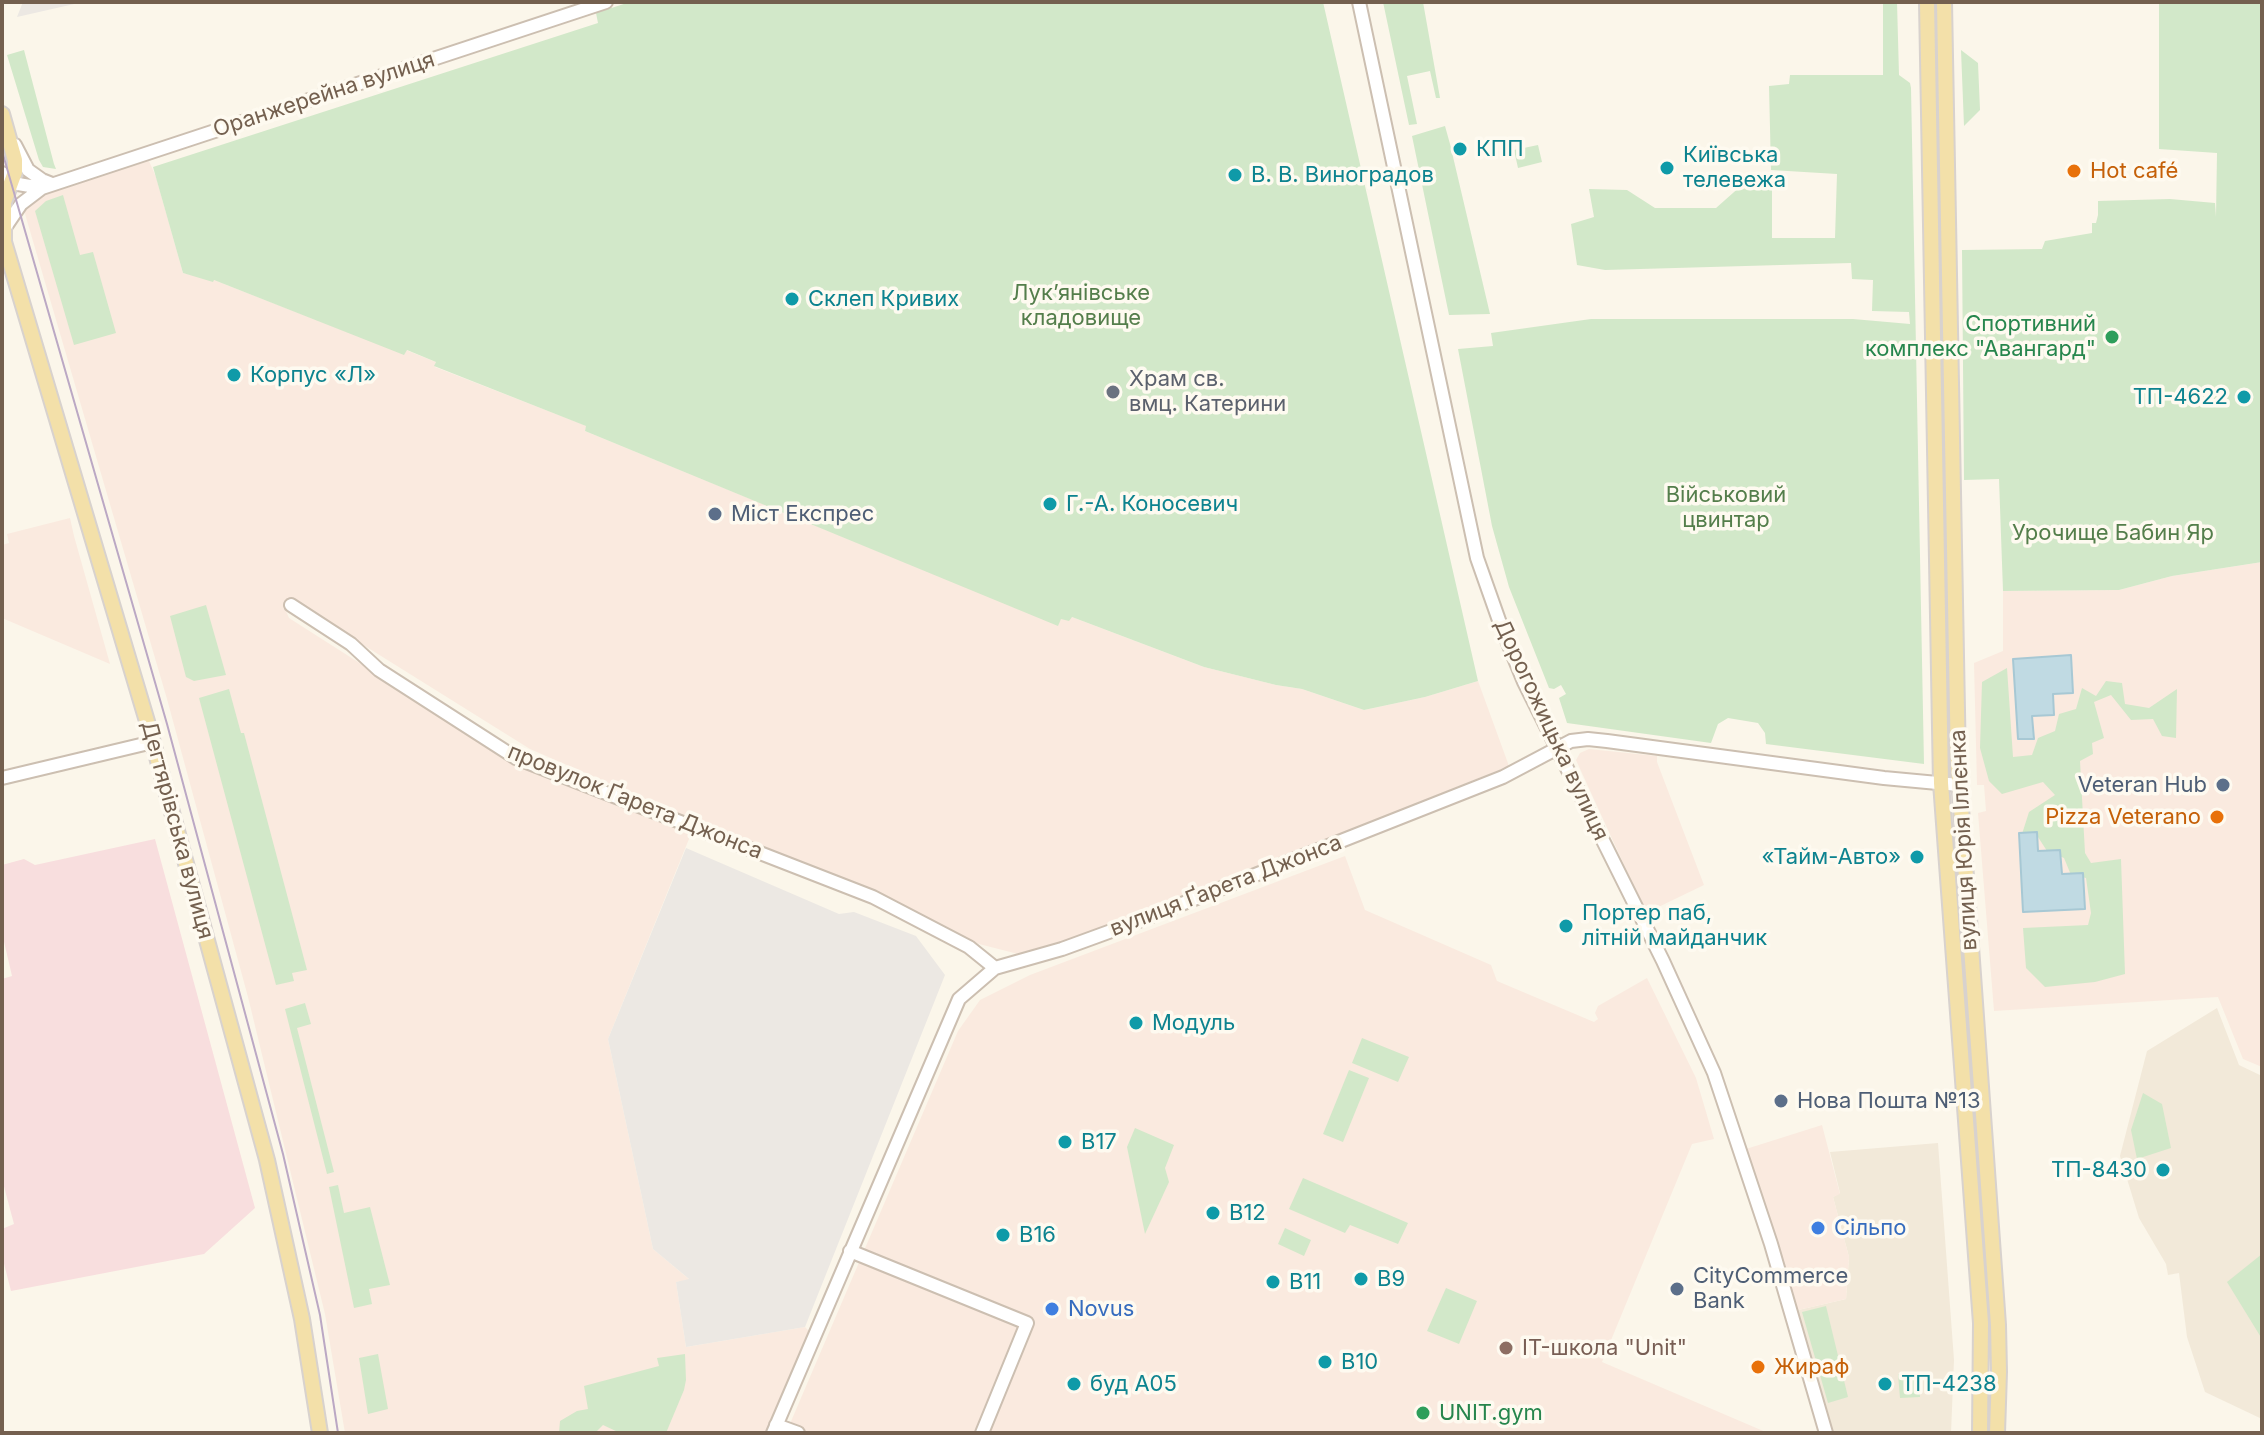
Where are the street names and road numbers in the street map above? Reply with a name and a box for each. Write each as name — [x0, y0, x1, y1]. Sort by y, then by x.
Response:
street label: Оранжерейна вулиця — [210, 47, 438, 143]
street label: Дорогожицька вулиця — [1488, 615, 1614, 845]
street label: Дегтярівська вулиця — [135, 718, 219, 942]
street label: вулиця Юрія Іллєнка — [1945, 729, 1983, 951]
street label: провулок Ґарета Джонса — [504, 739, 766, 865]
street label: вулиця Ґарета Джонса — [1106, 830, 1346, 942]

